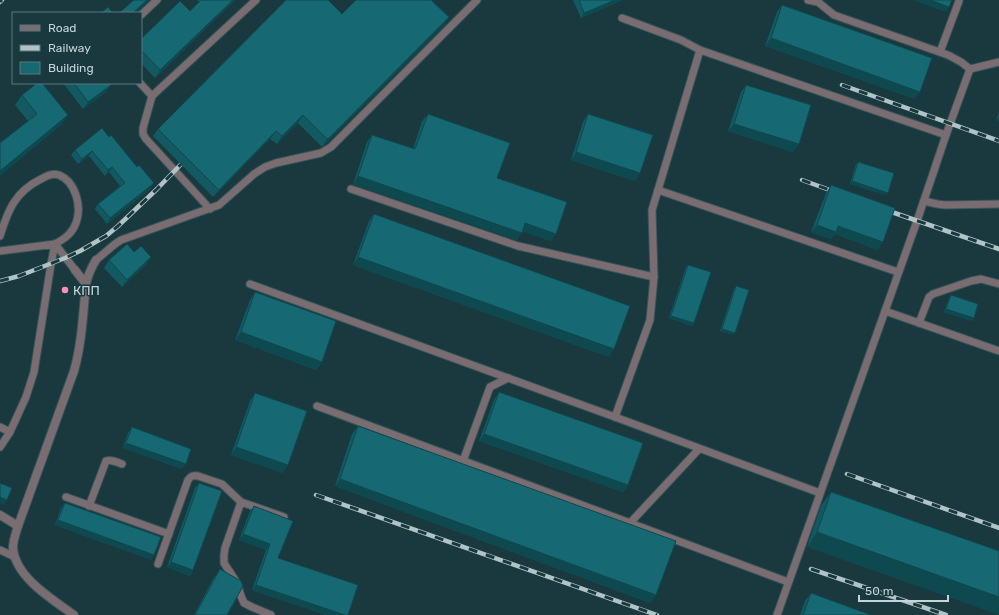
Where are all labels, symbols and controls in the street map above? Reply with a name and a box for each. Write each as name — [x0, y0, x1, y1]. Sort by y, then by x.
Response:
legend — [12, 12, 142, 84]
text: Road — [48, 21, 76, 35]
text: Railway — [48, 41, 91, 55]
text: Building — [48, 61, 94, 75]
place label: КПП — [73, 283, 100, 298]
marker: КПП — [60, 285, 70, 295]
scale bar — [859, 577, 948, 603]
text: 50 m — [865, 584, 893, 598]

